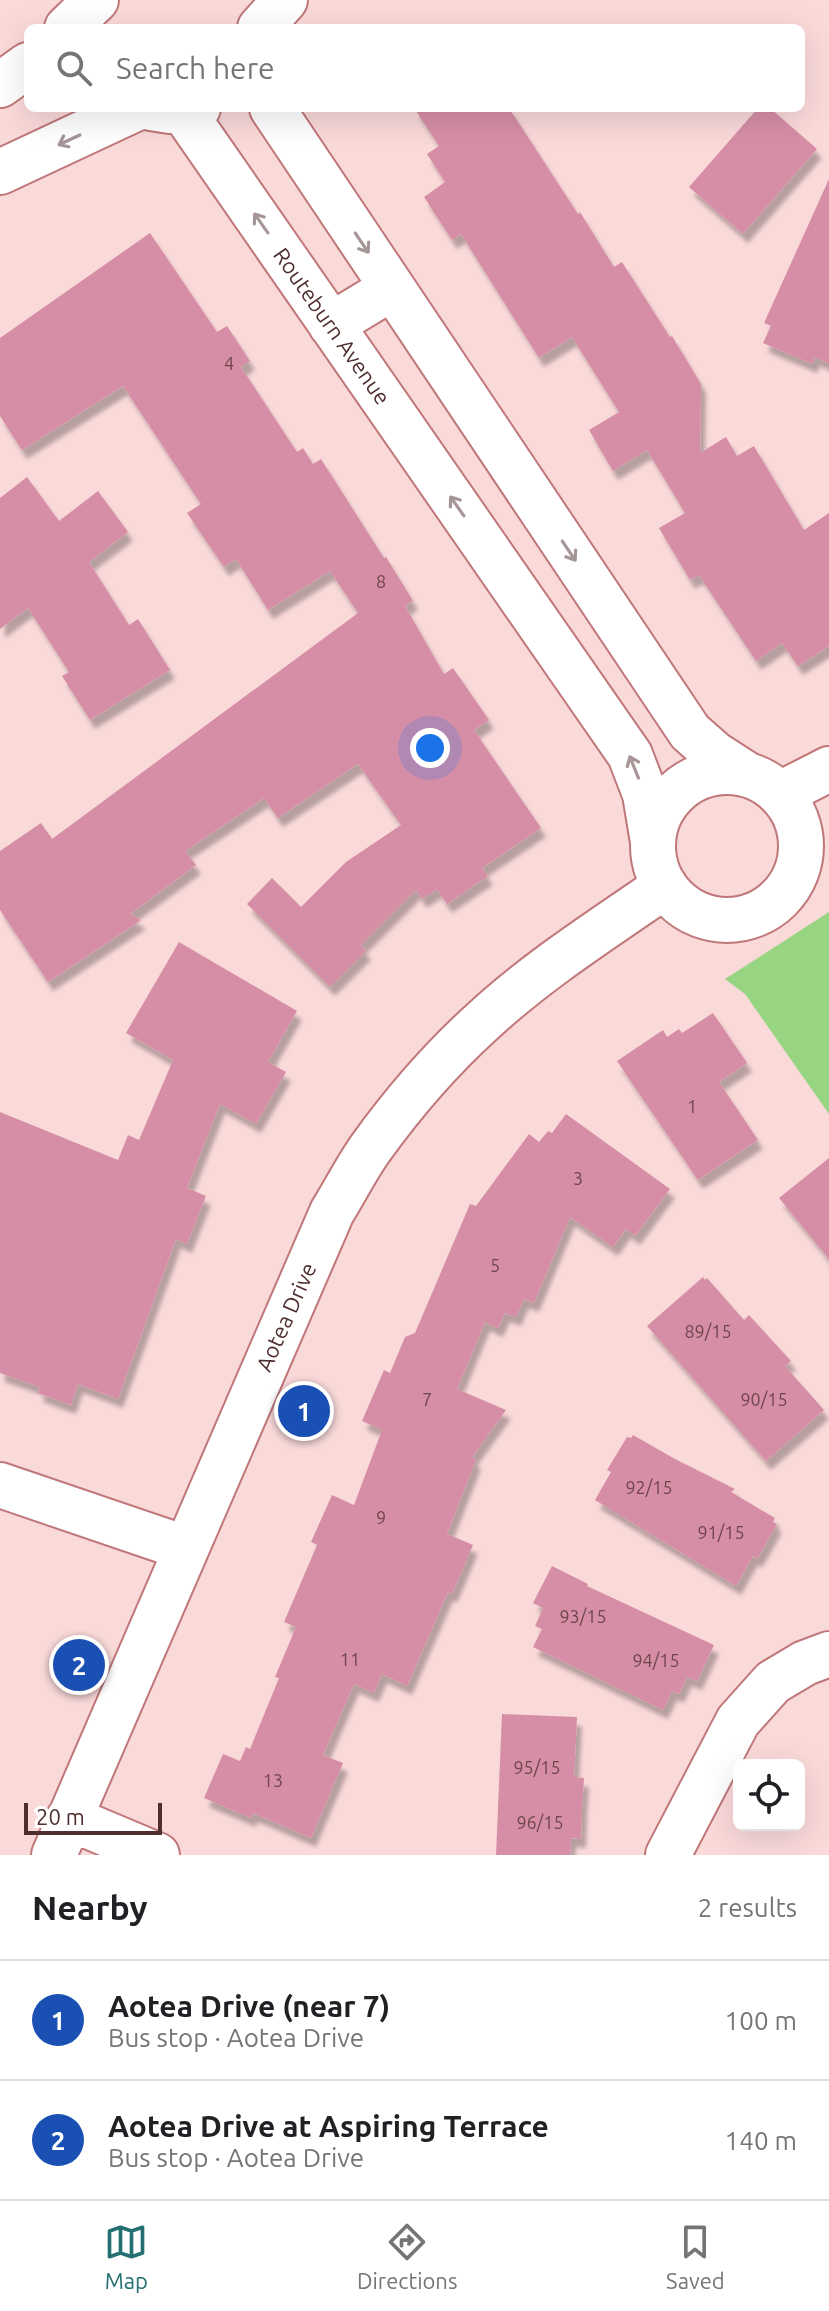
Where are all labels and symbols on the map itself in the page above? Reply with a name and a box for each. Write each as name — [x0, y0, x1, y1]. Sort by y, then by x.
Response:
one-way arrow — [57, 133, 81, 148]
one-way arrow — [253, 213, 269, 235]
one-way arrow — [353, 231, 370, 253]
street label: Routeburn Avenue — [269, 243, 396, 409]
house number: 4 — [224, 353, 234, 373]
one-way arrow — [449, 495, 465, 517]
one-way arrow — [561, 540, 577, 562]
house number: 8 — [376, 571, 386, 591]
your location — [410, 728, 450, 768]
one-way arrow — [626, 755, 640, 780]
house number: 1 — [687, 1096, 697, 1116]
house number: 3 — [573, 1168, 583, 1188]
house number: 5 — [490, 1255, 500, 1275]
street label: Aotea Drive — [250, 1259, 321, 1375]
house number: 89/15 — [684, 1321, 732, 1341]
pin: 1 — [278, 1381, 330, 1441]
house number: 7 — [422, 1389, 432, 1409]
house number: 90/15 — [740, 1389, 788, 1409]
house number: 92/15 — [625, 1477, 673, 1497]
house number: 9 — [376, 1507, 386, 1527]
house number: 91/15 — [697, 1522, 745, 1542]
house number: 93/15 — [559, 1606, 607, 1626]
pin: 2 — [53, 1635, 105, 1695]
house number: 11 — [340, 1649, 360, 1669]
house number: 94/15 — [632, 1650, 680, 1670]
house number: 95/15 — [513, 1757, 561, 1777]
house number: 13 — [263, 1770, 283, 1790]
scale bar — [24, 1799, 162, 1835]
house number: 96/15 — [516, 1812, 564, 1832]

